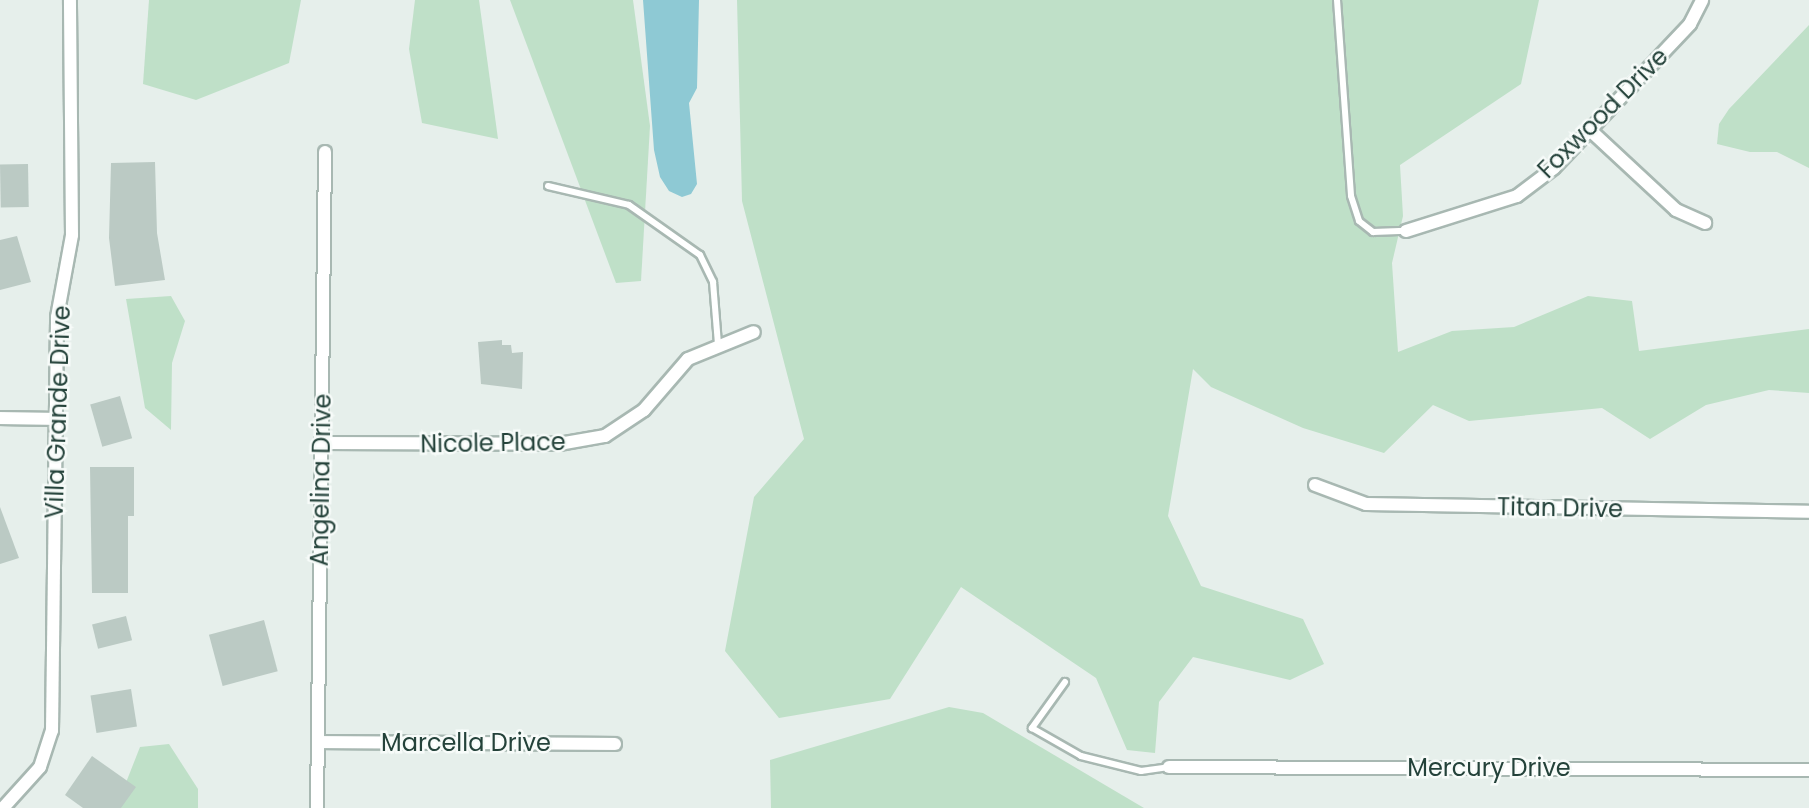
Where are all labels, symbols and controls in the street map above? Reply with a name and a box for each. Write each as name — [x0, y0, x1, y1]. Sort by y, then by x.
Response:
street label: Foxwood Drive — [1532, 42, 1674, 184]
street label: Villa Grande Drive — [40, 305, 76, 519]
street label: Angelina Drive — [305, 393, 337, 567]
street label: Nicole Place — [420, 427, 566, 459]
street label: Titan Drive — [1497, 493, 1623, 523]
street label: Marcella Drive — [381, 729, 551, 757]
street label: Mercury Drive — [1407, 754, 1571, 782]

